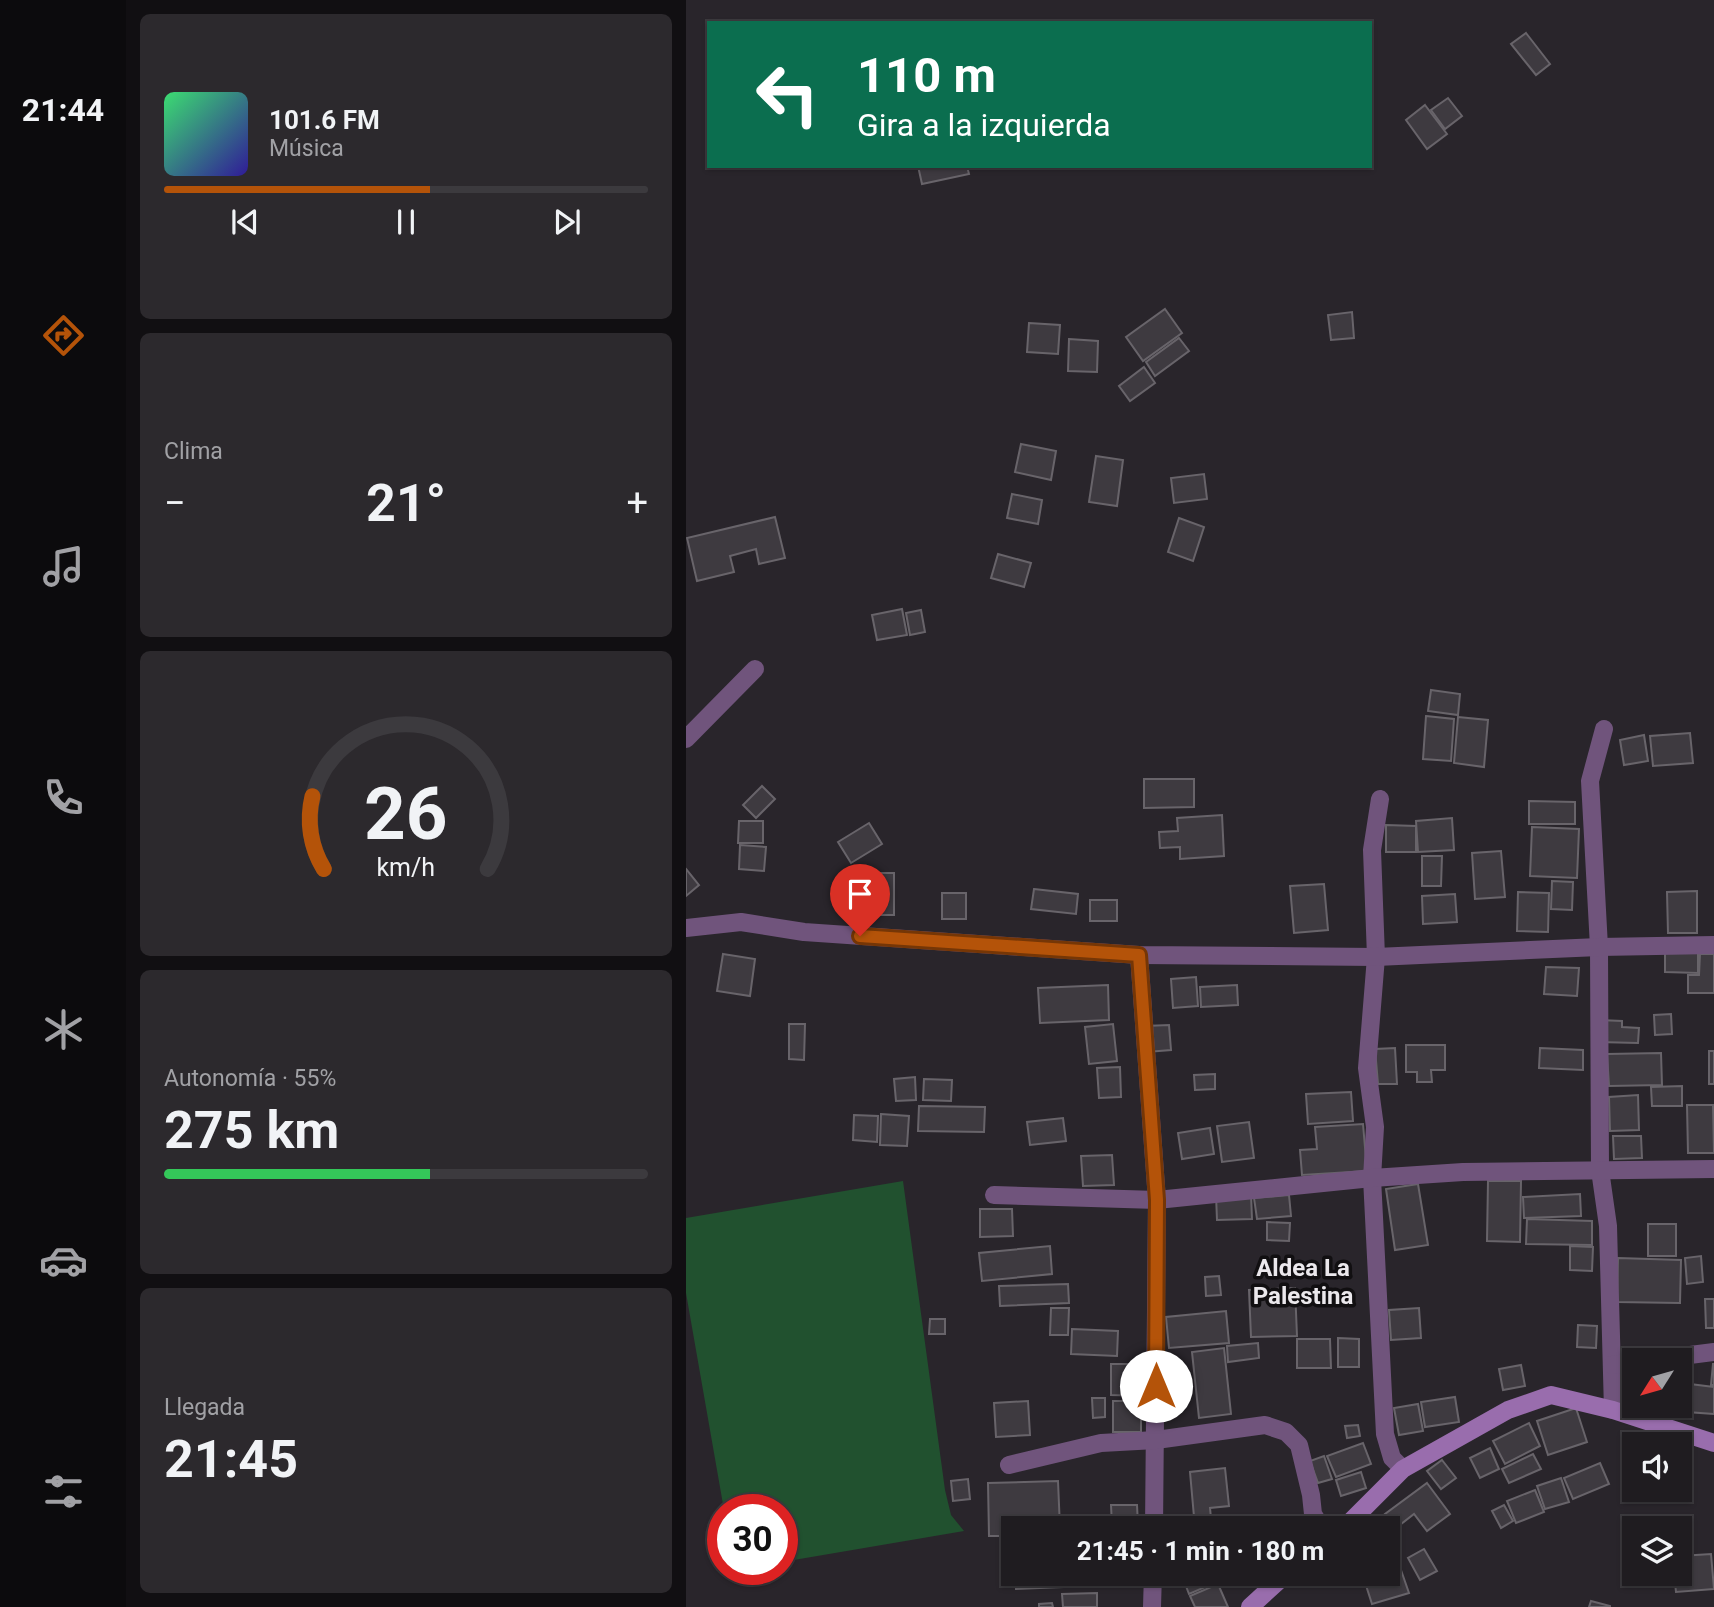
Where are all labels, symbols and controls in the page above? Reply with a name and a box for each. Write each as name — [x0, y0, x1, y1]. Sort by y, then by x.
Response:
text: 110 m — [857, 47, 996, 104]
icon: left — [742, 49, 833, 140]
text: 21:44 — [22, 91, 104, 129]
text: 101.6 FM — [269, 105, 380, 135]
text: Gira a la izquierda — [857, 106, 1111, 144]
text: Música — [269, 135, 344, 162]
icon: previous — [226, 203, 264, 241]
icon: pause — [387, 203, 425, 241]
icon: next — [548, 203, 586, 241]
icon: directions — [39, 311, 88, 360]
text: Clima — [164, 438, 223, 465]
text: 21° — [366, 473, 446, 534]
text: − — [164, 481, 186, 525]
text: + — [626, 481, 648, 525]
icon: music — [39, 542, 88, 591]
text: 26 — [364, 772, 448, 858]
icon: phone — [39, 773, 88, 822]
text: km/h — [377, 853, 435, 882]
pin — [830, 864, 890, 936]
icon: arrive — [841, 875, 879, 913]
icon: climate — [39, 1005, 88, 1054]
text: Autonomía · 55% — [164, 1065, 336, 1092]
text: 275 km — [164, 1100, 339, 1161]
icon: car — [39, 1236, 88, 1285]
district label: Aldea La Palestina — [1253, 1254, 1353, 1310]
north arrow — [1622, 1348, 1692, 1418]
map controls — [1622, 1348, 1692, 1586]
position arrow — [1119, 1349, 1193, 1423]
text: Llegada — [164, 1394, 245, 1421]
text: 21:45 — [164, 1429, 298, 1490]
button: sound — [1622, 1432, 1692, 1502]
icon: filters — [39, 1467, 88, 1516]
speed limit sign: 30 — [707, 1494, 798, 1585]
button: layers — [1622, 1516, 1692, 1586]
text: 21:45 · 1 min · 180 m — [1077, 1536, 1324, 1566]

